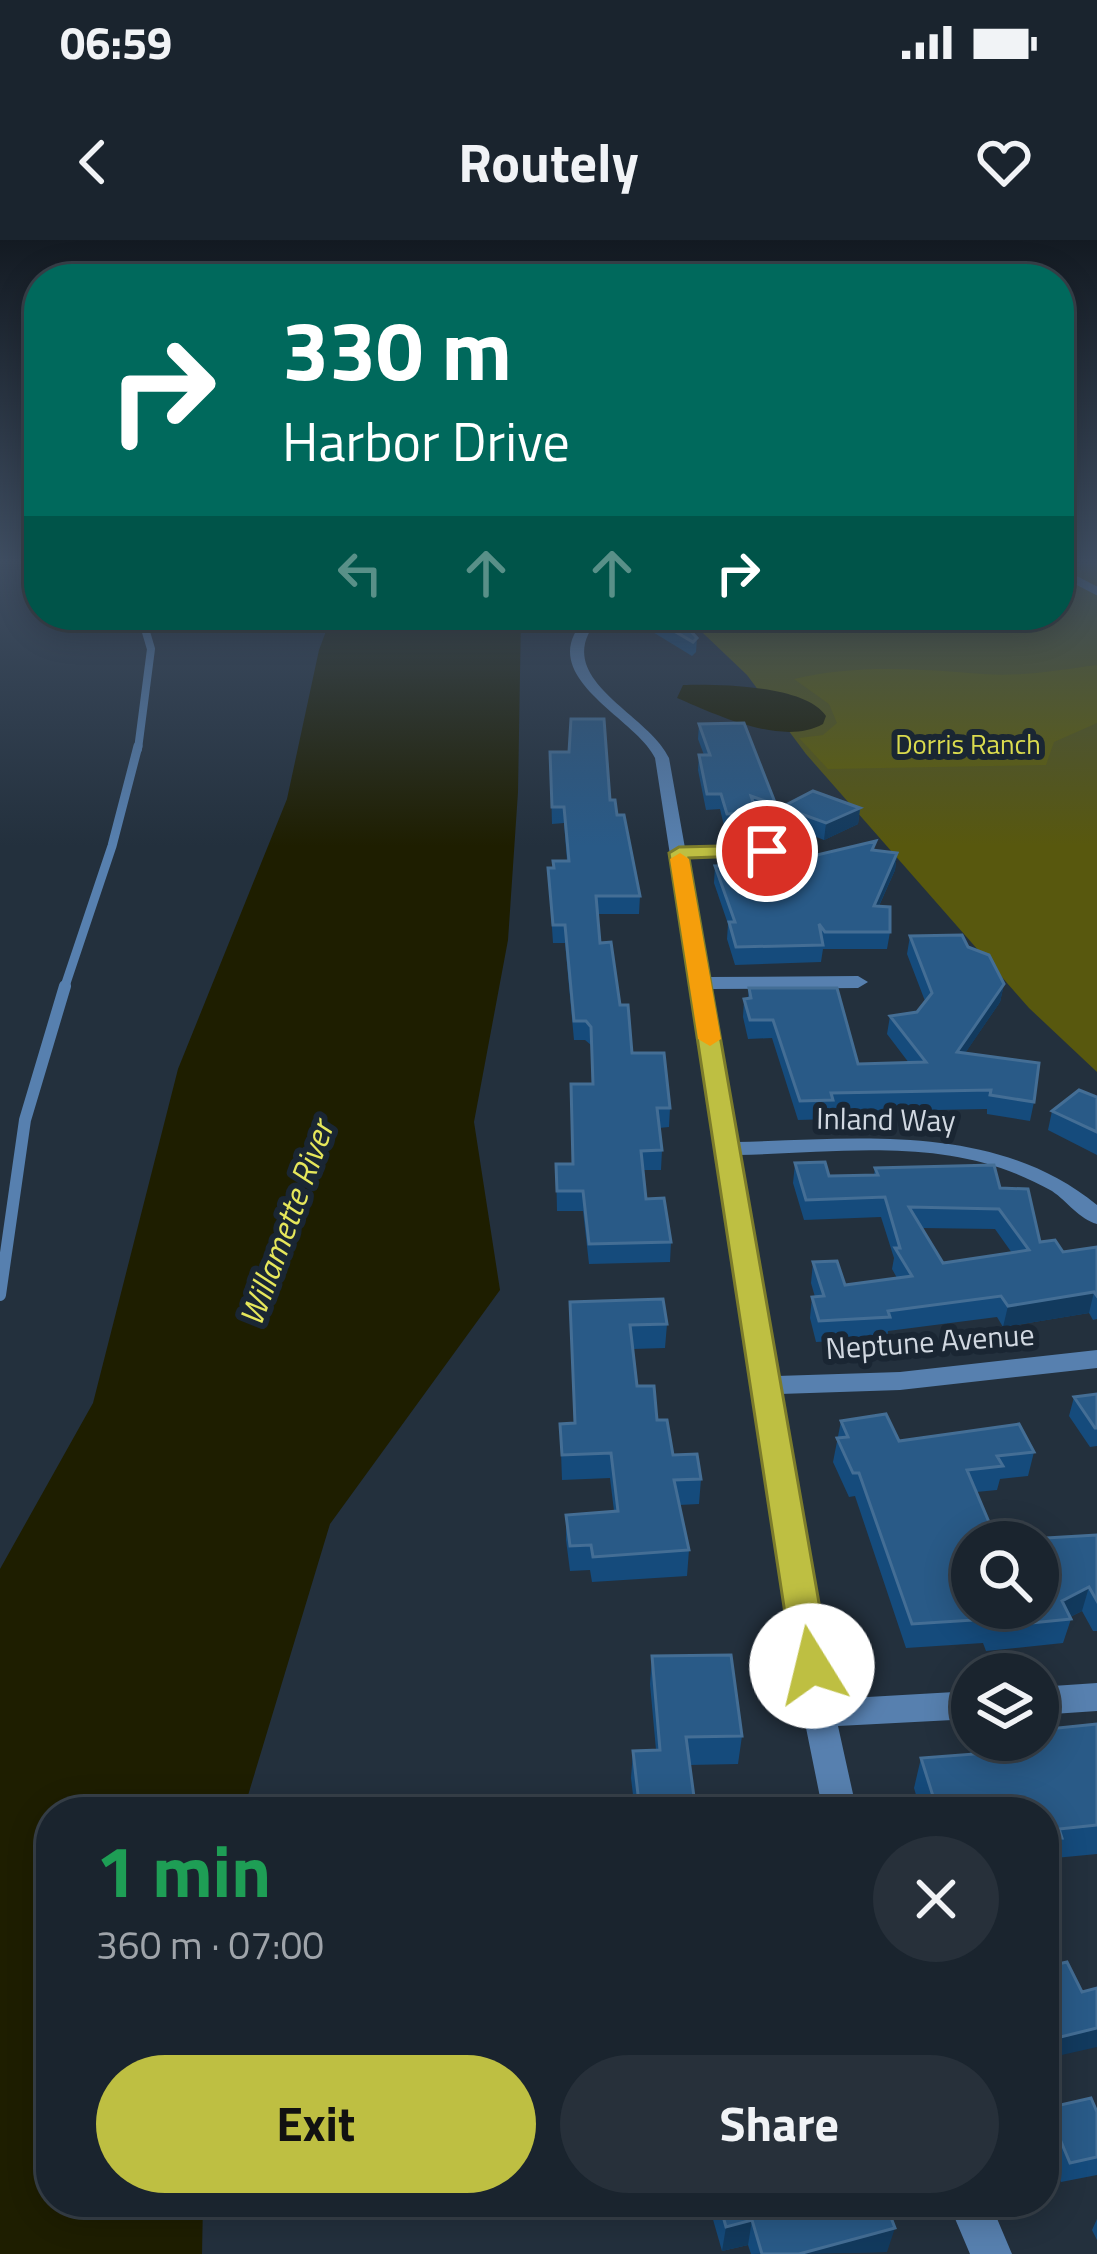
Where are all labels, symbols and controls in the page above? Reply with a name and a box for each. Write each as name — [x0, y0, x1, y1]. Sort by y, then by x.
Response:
text: 06:59 — [60, 8, 172, 76]
text: Routely — [458, 121, 639, 203]
icon: back — [60, 129, 126, 195]
icon: heart — [971, 129, 1037, 195]
text: 330 m — [282, 285, 512, 413]
icon: right — [84, 312, 240, 468]
text: Harbor Drive — [282, 400, 570, 482]
icon: left — [327, 540, 393, 606]
icon: ahead — [453, 540, 519, 606]
icon: ahead — [579, 540, 645, 606]
icon: right — [705, 540, 771, 606]
park label: Dorris Ranch — [895, 723, 1041, 764]
pin — [716, 800, 818, 902]
icon: arrive — [734, 818, 800, 884]
street label: Inland Way — [816, 1095, 956, 1143]
water label: Willamette River — [226, 1110, 347, 1332]
street label: Neptune Avenue — [824, 1311, 1036, 1371]
map controls — [951, 1521, 1059, 1761]
button: search — [951, 1521, 1059, 1629]
position arrow — [749, 1603, 875, 1729]
button: layers — [951, 1653, 1059, 1761]
text: 1 min — [96, 1815, 271, 1925]
button: close — [873, 1836, 999, 1962]
text: 360 m · 07:00 — [96, 1915, 324, 1974]
button: Exit — [96, 2055, 536, 2193]
button: Share — [560, 2055, 999, 2193]

